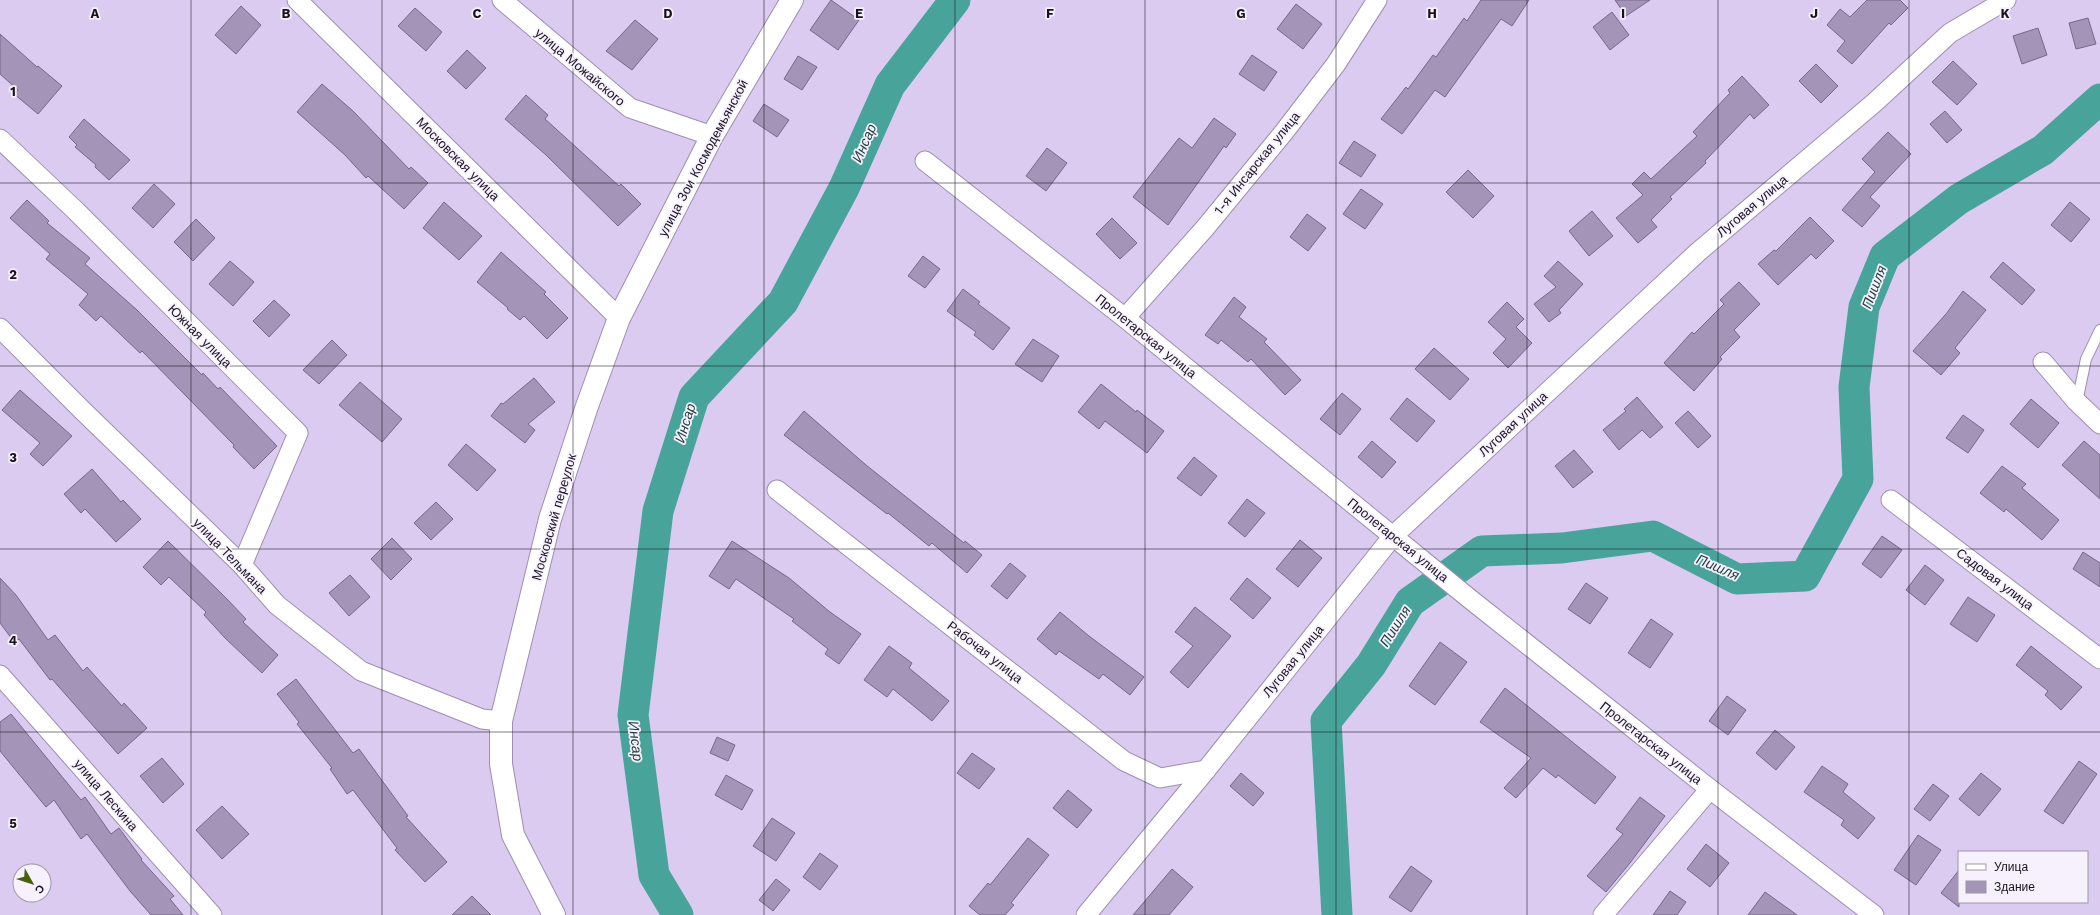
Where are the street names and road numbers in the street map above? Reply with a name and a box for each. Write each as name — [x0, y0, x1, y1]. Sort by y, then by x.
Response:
street label: улица Можайского — [532, 25, 628, 109]
street label: улица Зои Космодемьянской — [655, 77, 751, 239]
street label: 1-я Инсарская улица — [1211, 108, 1303, 217]
street label: Московская улица — [413, 114, 503, 204]
street label: Луговая улица — [1713, 171, 1791, 240]
street label: Пролетарская улица — [1093, 291, 1200, 382]
street label: Южная улица — [165, 301, 235, 371]
street label: Луговая улица — [1476, 388, 1551, 460]
street label: Московский переулок — [529, 452, 579, 582]
street label: Пролетарская улица — [1345, 495, 1452, 586]
street label: улица Тельмана — [190, 515, 270, 597]
street label: Садовая улица — [1953, 545, 2037, 613]
street label: Рабочая улица — [944, 618, 1026, 686]
street label: Луговая улица — [1259, 621, 1327, 700]
street label: Пролетарская улица — [1597, 699, 1706, 788]
street label: улица Лескина — [71, 756, 142, 834]

